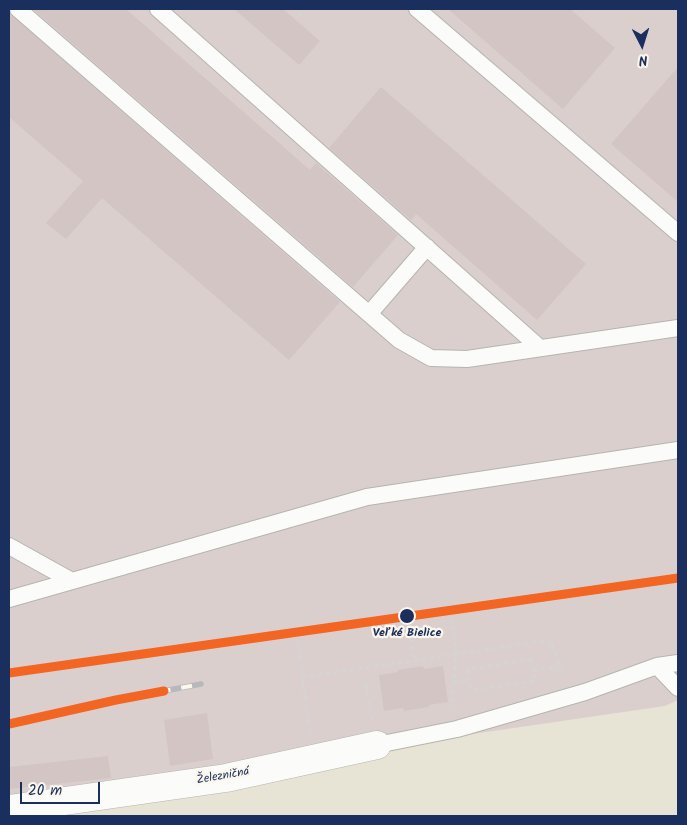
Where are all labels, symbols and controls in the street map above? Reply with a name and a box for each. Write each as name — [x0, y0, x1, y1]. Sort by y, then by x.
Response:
north arrow — [617, 20, 667, 70]
text: N — [638, 49, 649, 71]
marker: Veľké Bielice — [398, 607, 416, 625]
place label: Veľké Bielice — [373, 627, 441, 641]
street label: Železničná — [196, 765, 250, 789]
scale bar — [22, 772, 102, 804]
text: 20 m — [28, 779, 62, 803]

